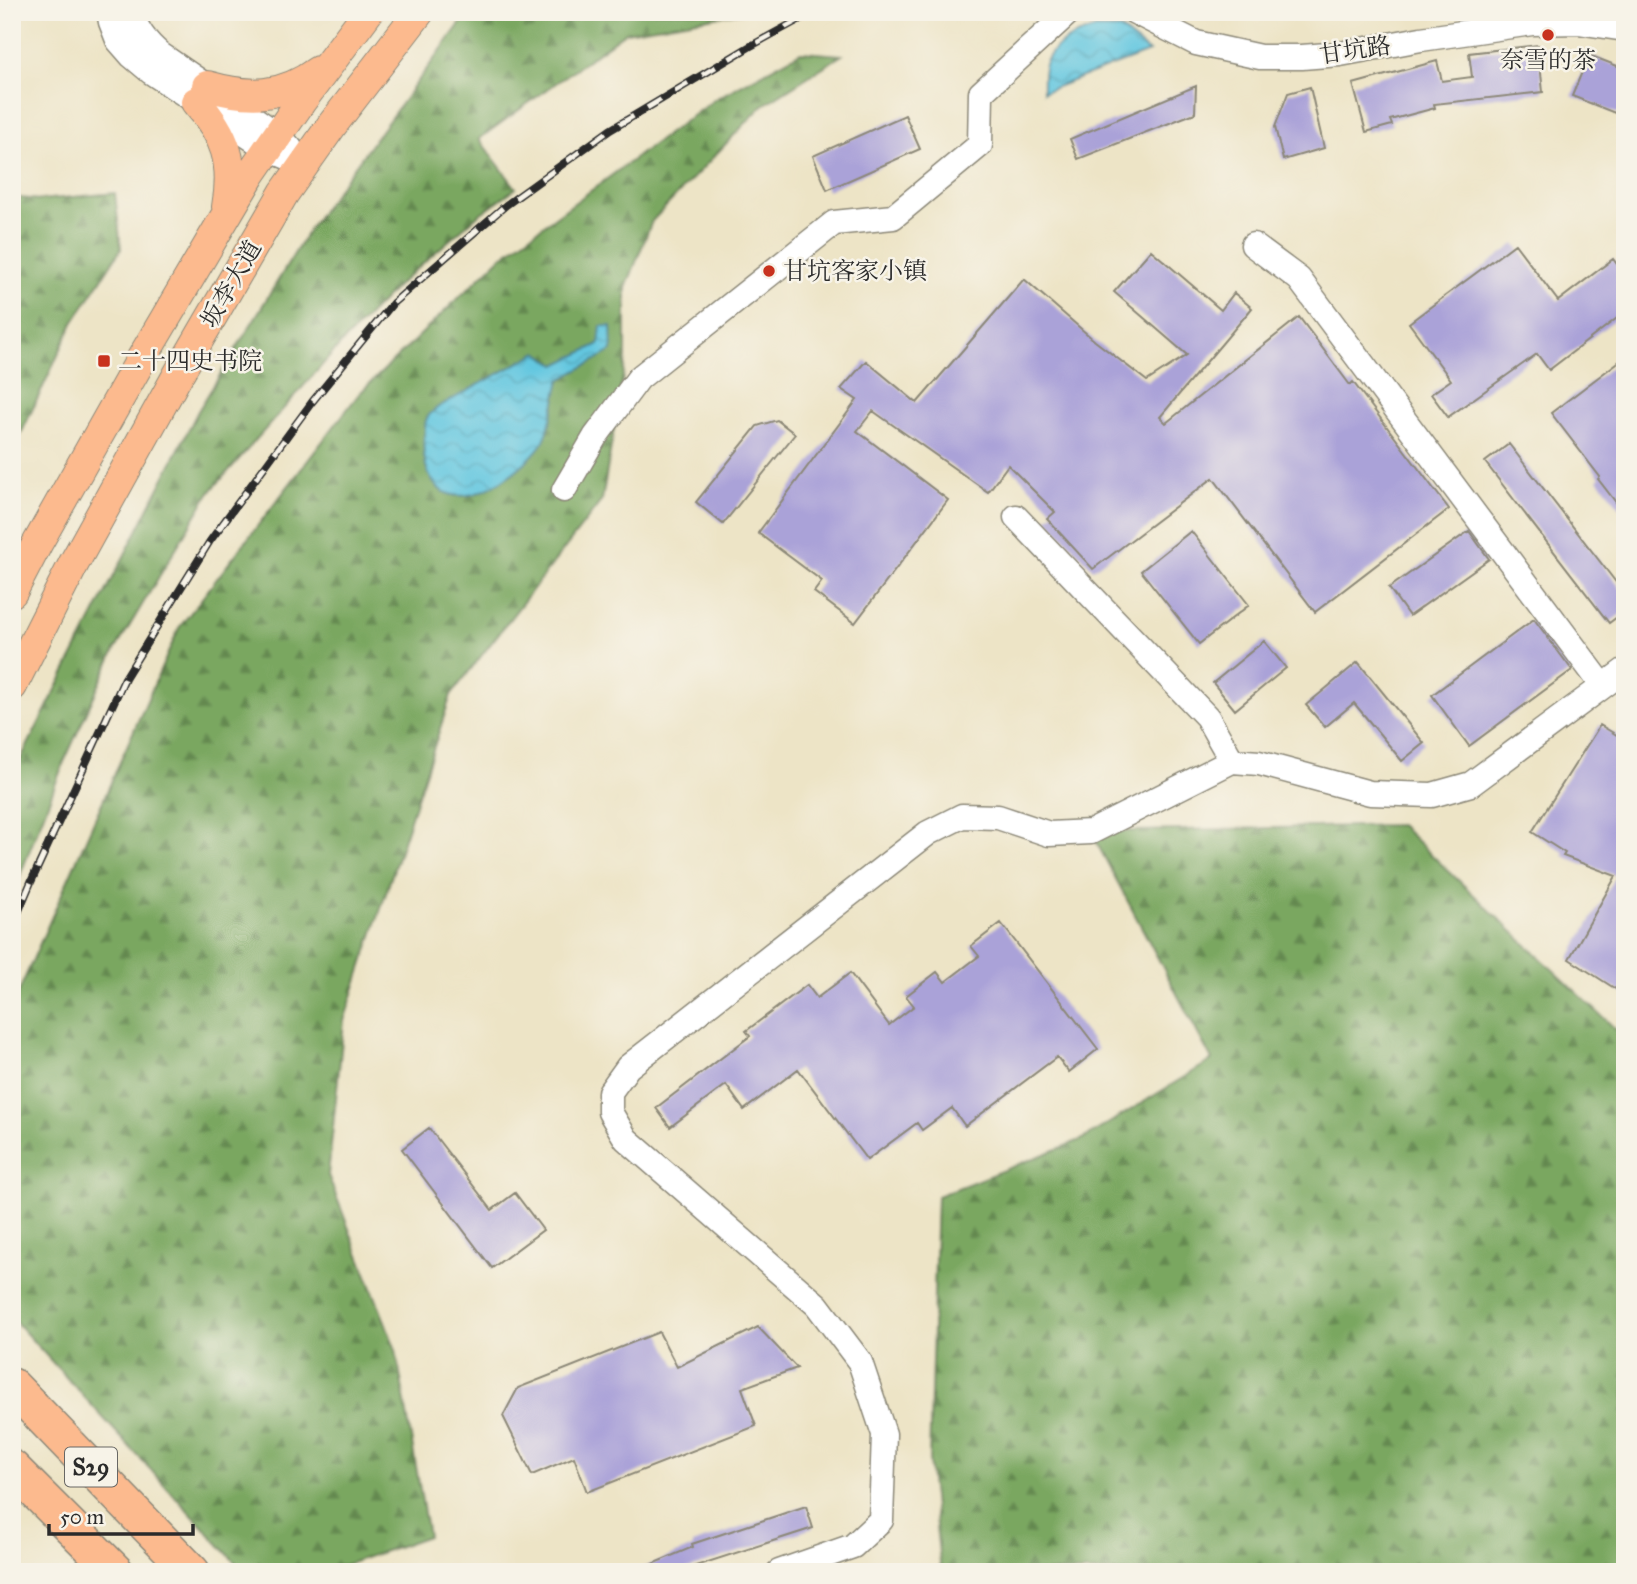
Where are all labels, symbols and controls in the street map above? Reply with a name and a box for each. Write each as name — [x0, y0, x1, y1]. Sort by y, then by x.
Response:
marker: 奈雪的茶 — [1540, 27, 1556, 43]
street label: 甘坑路 — [1317, 30, 1393, 70]
place label: 奈雪的茶 — [1500, 45, 1596, 75]
street label: 坂李大道 — [194, 235, 268, 333]
place label: 甘坑客家小镇 — [783, 256, 927, 286]
marker: 甘坑客家小镇 — [761, 263, 777, 279]
place label: 二十四史书院 — [118, 346, 262, 376]
marker: 二十四史书院 — [96, 353, 112, 369]
road number: S29 — [65, 1448, 117, 1486]
scale bar — [49, 1493, 192, 1537]
text: 50 m — [60, 1504, 105, 1530]

